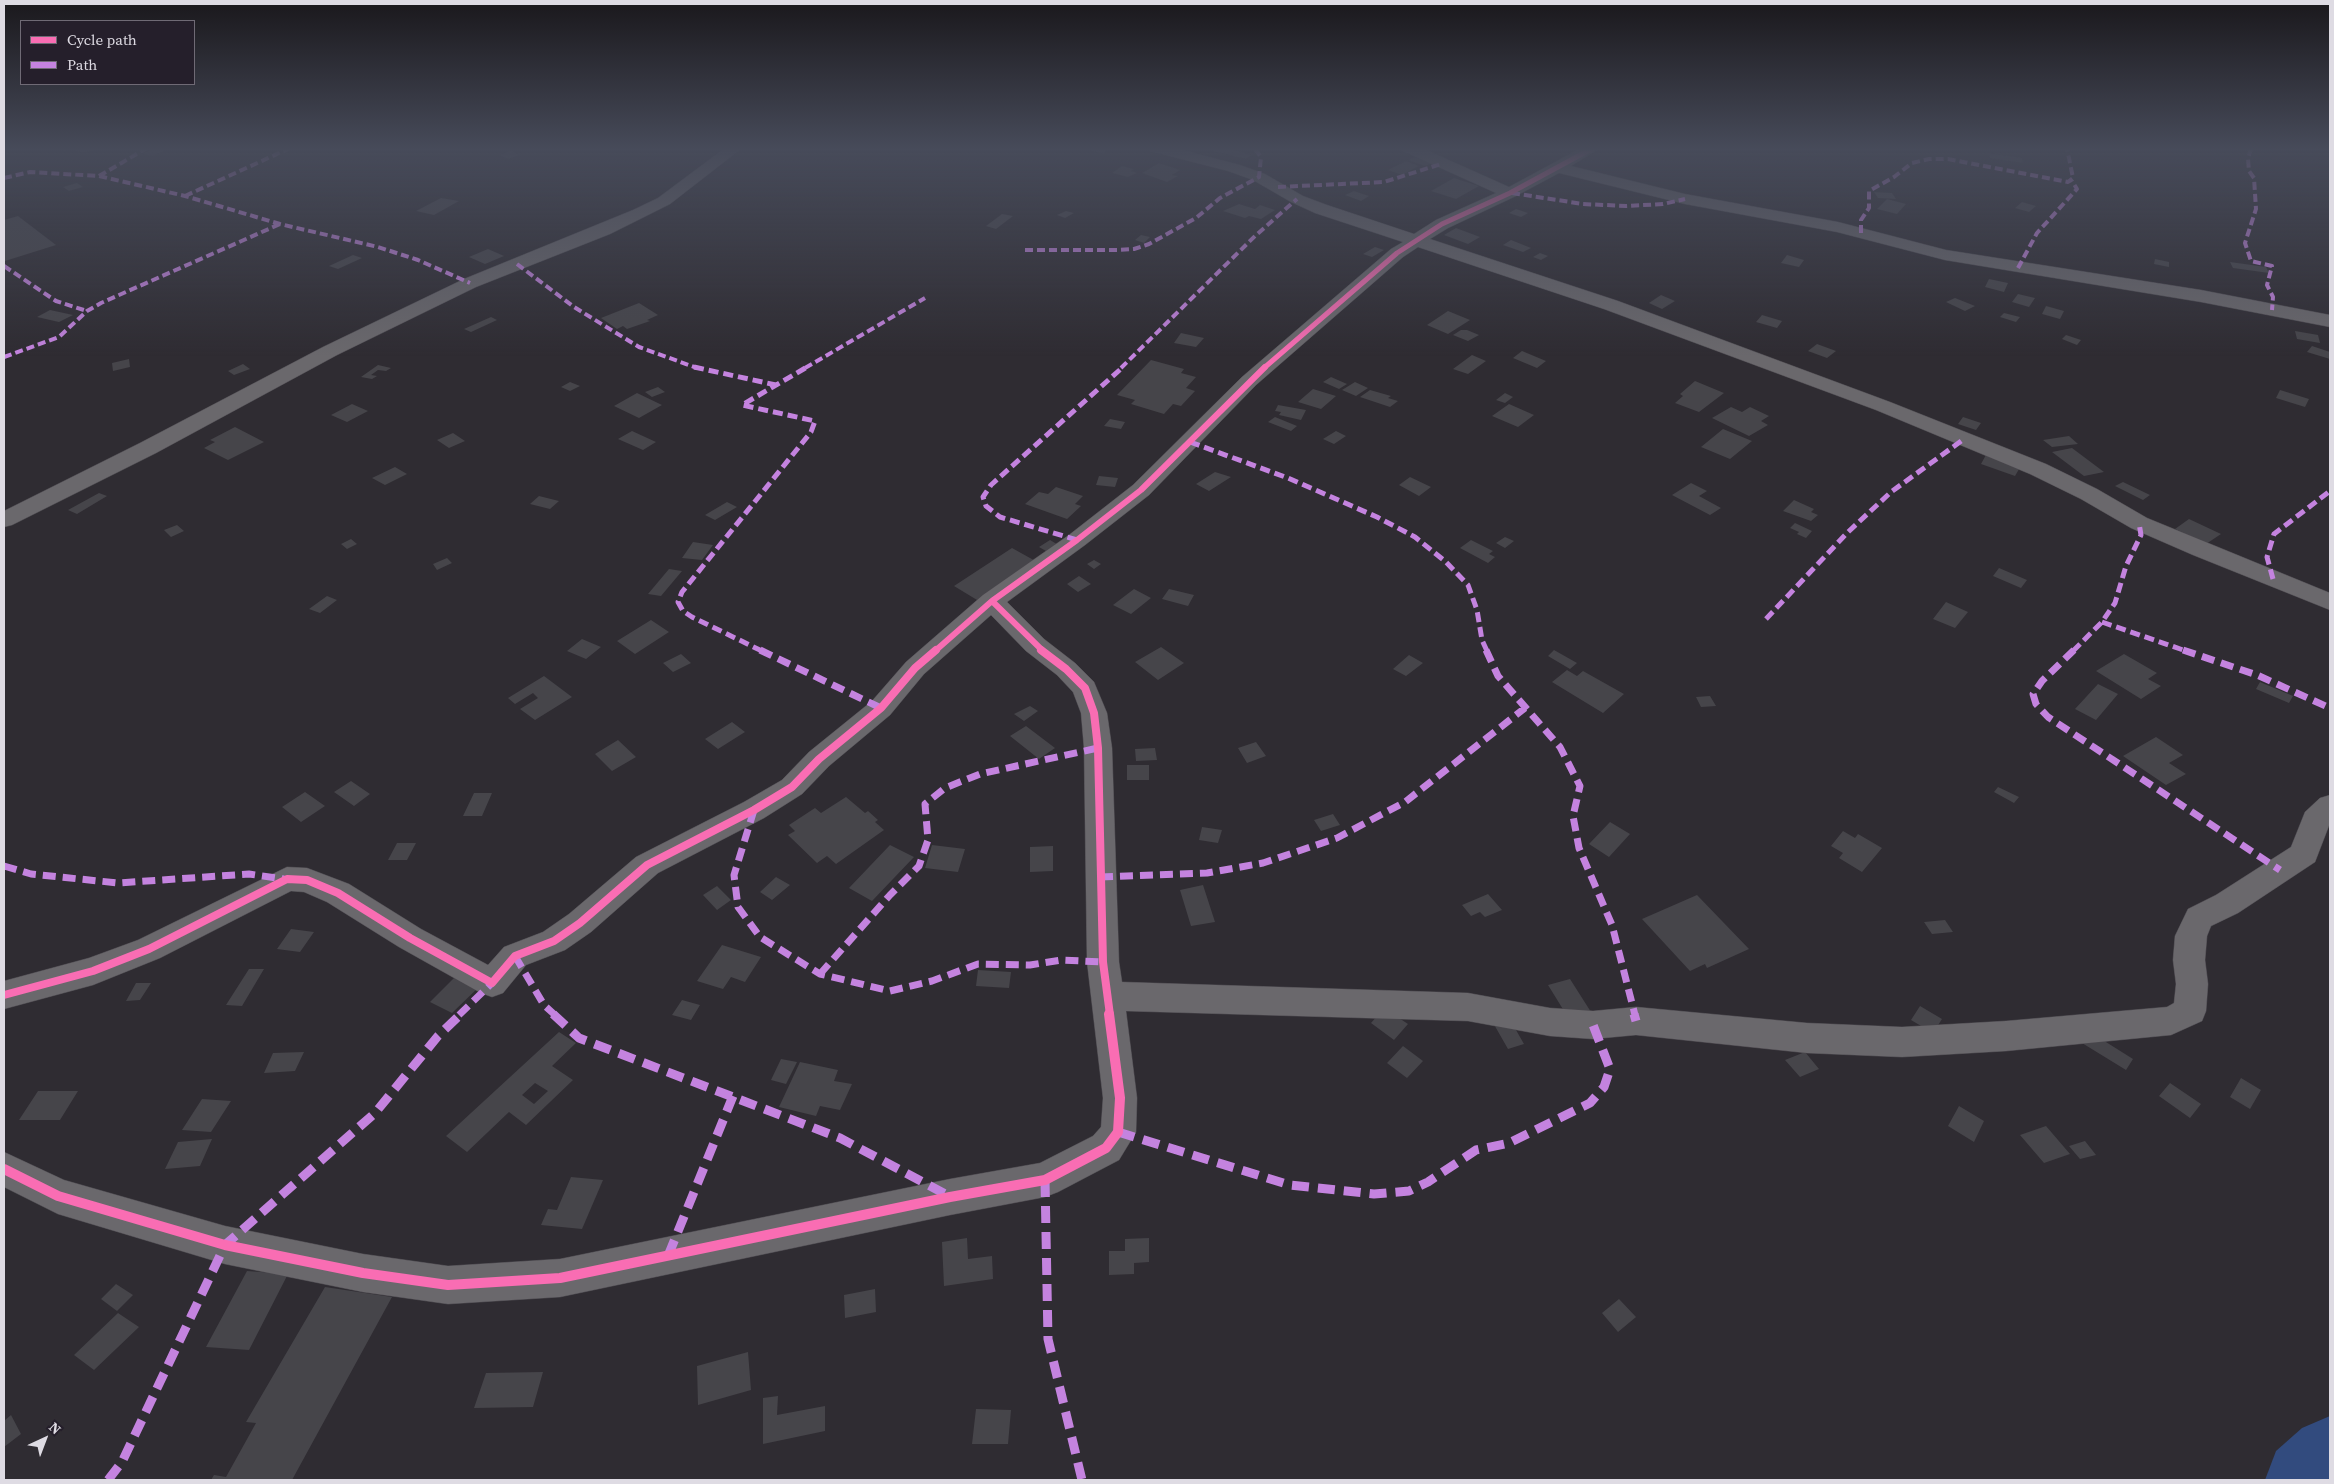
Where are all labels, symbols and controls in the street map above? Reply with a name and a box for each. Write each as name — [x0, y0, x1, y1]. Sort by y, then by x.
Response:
legend — [20, 20, 195, 85]
text: Cycle path — [67, 29, 137, 50]
text: Path — [67, 54, 97, 75]
north arrow — [20, 1414, 70, 1464]
text: N — [45, 1417, 66, 1439]

